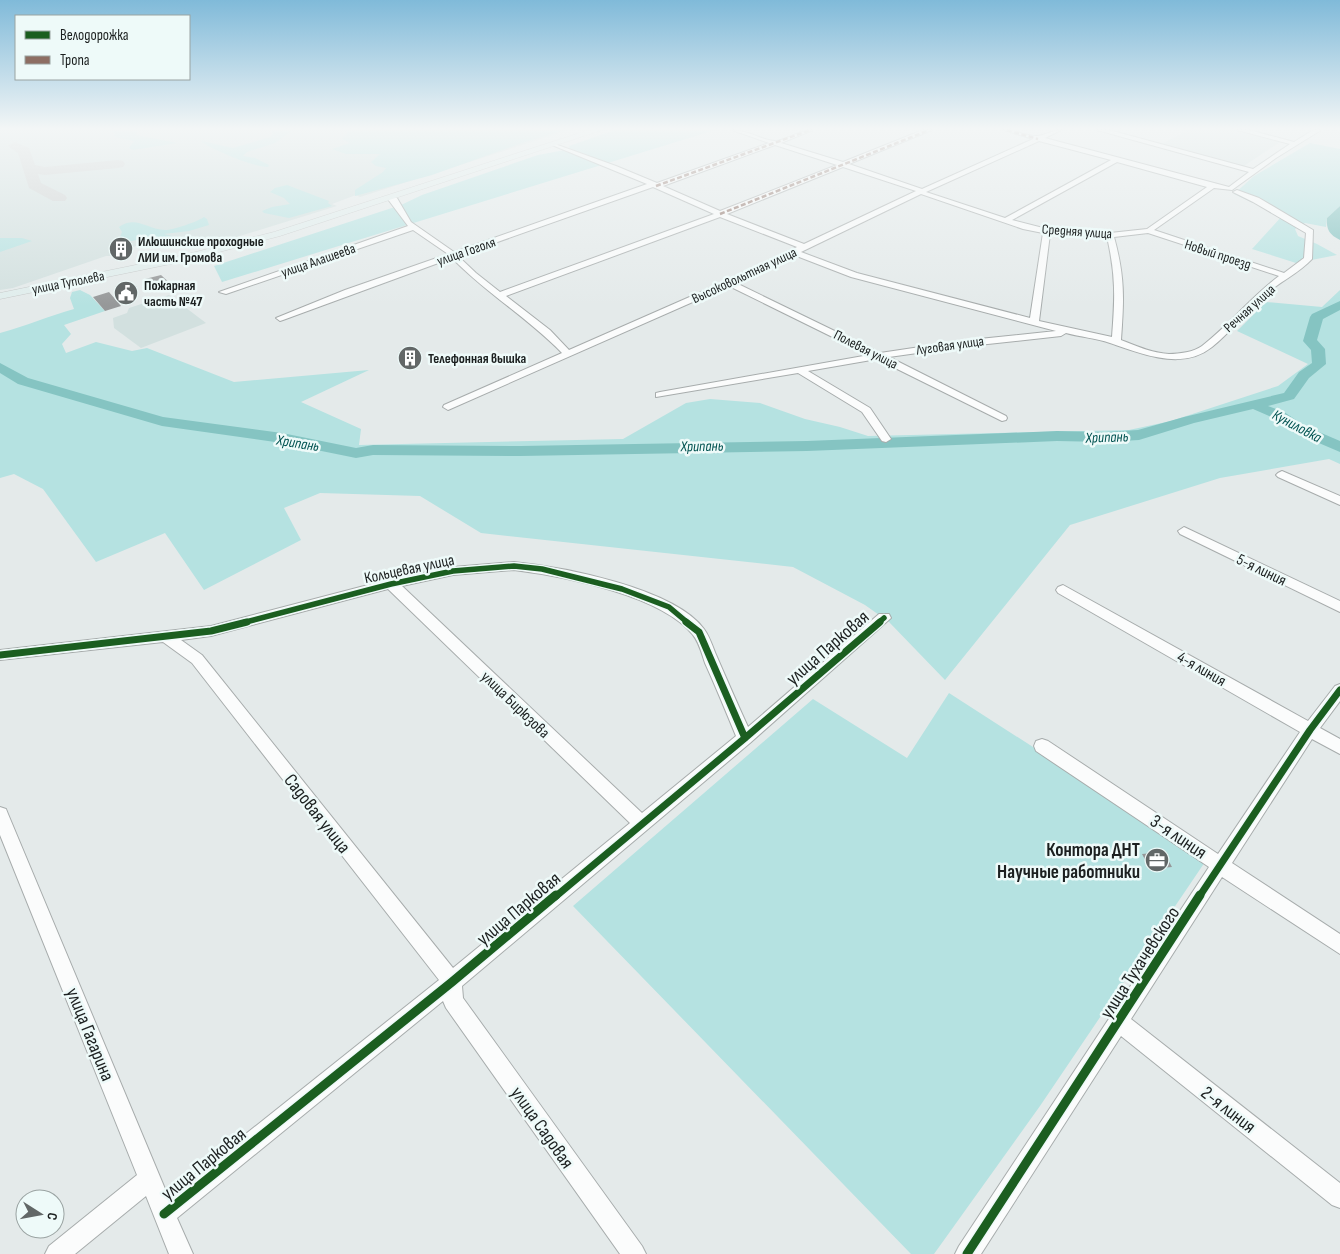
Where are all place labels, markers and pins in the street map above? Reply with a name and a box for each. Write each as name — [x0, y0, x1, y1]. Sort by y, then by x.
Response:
place label: Илюшинские проходные ЛИИ им. Громова — [137, 233, 264, 266]
building icon: Илюшинские проходные ЛИИ им. Громова — [108, 236, 134, 262]
place label: Пожарная часть №47 — [144, 277, 203, 310]
public building icon: Пожарная часть №47 — [113, 280, 139, 306]
building icon: Телефонная вышка — [397, 345, 423, 371]
place label: Телефонная вышка — [428, 350, 527, 367]
place label: Контора ДНТ Научные работники — [997, 839, 1140, 884]
office icon: Контора ДНТ Научные работники — [1144, 847, 1170, 873]

